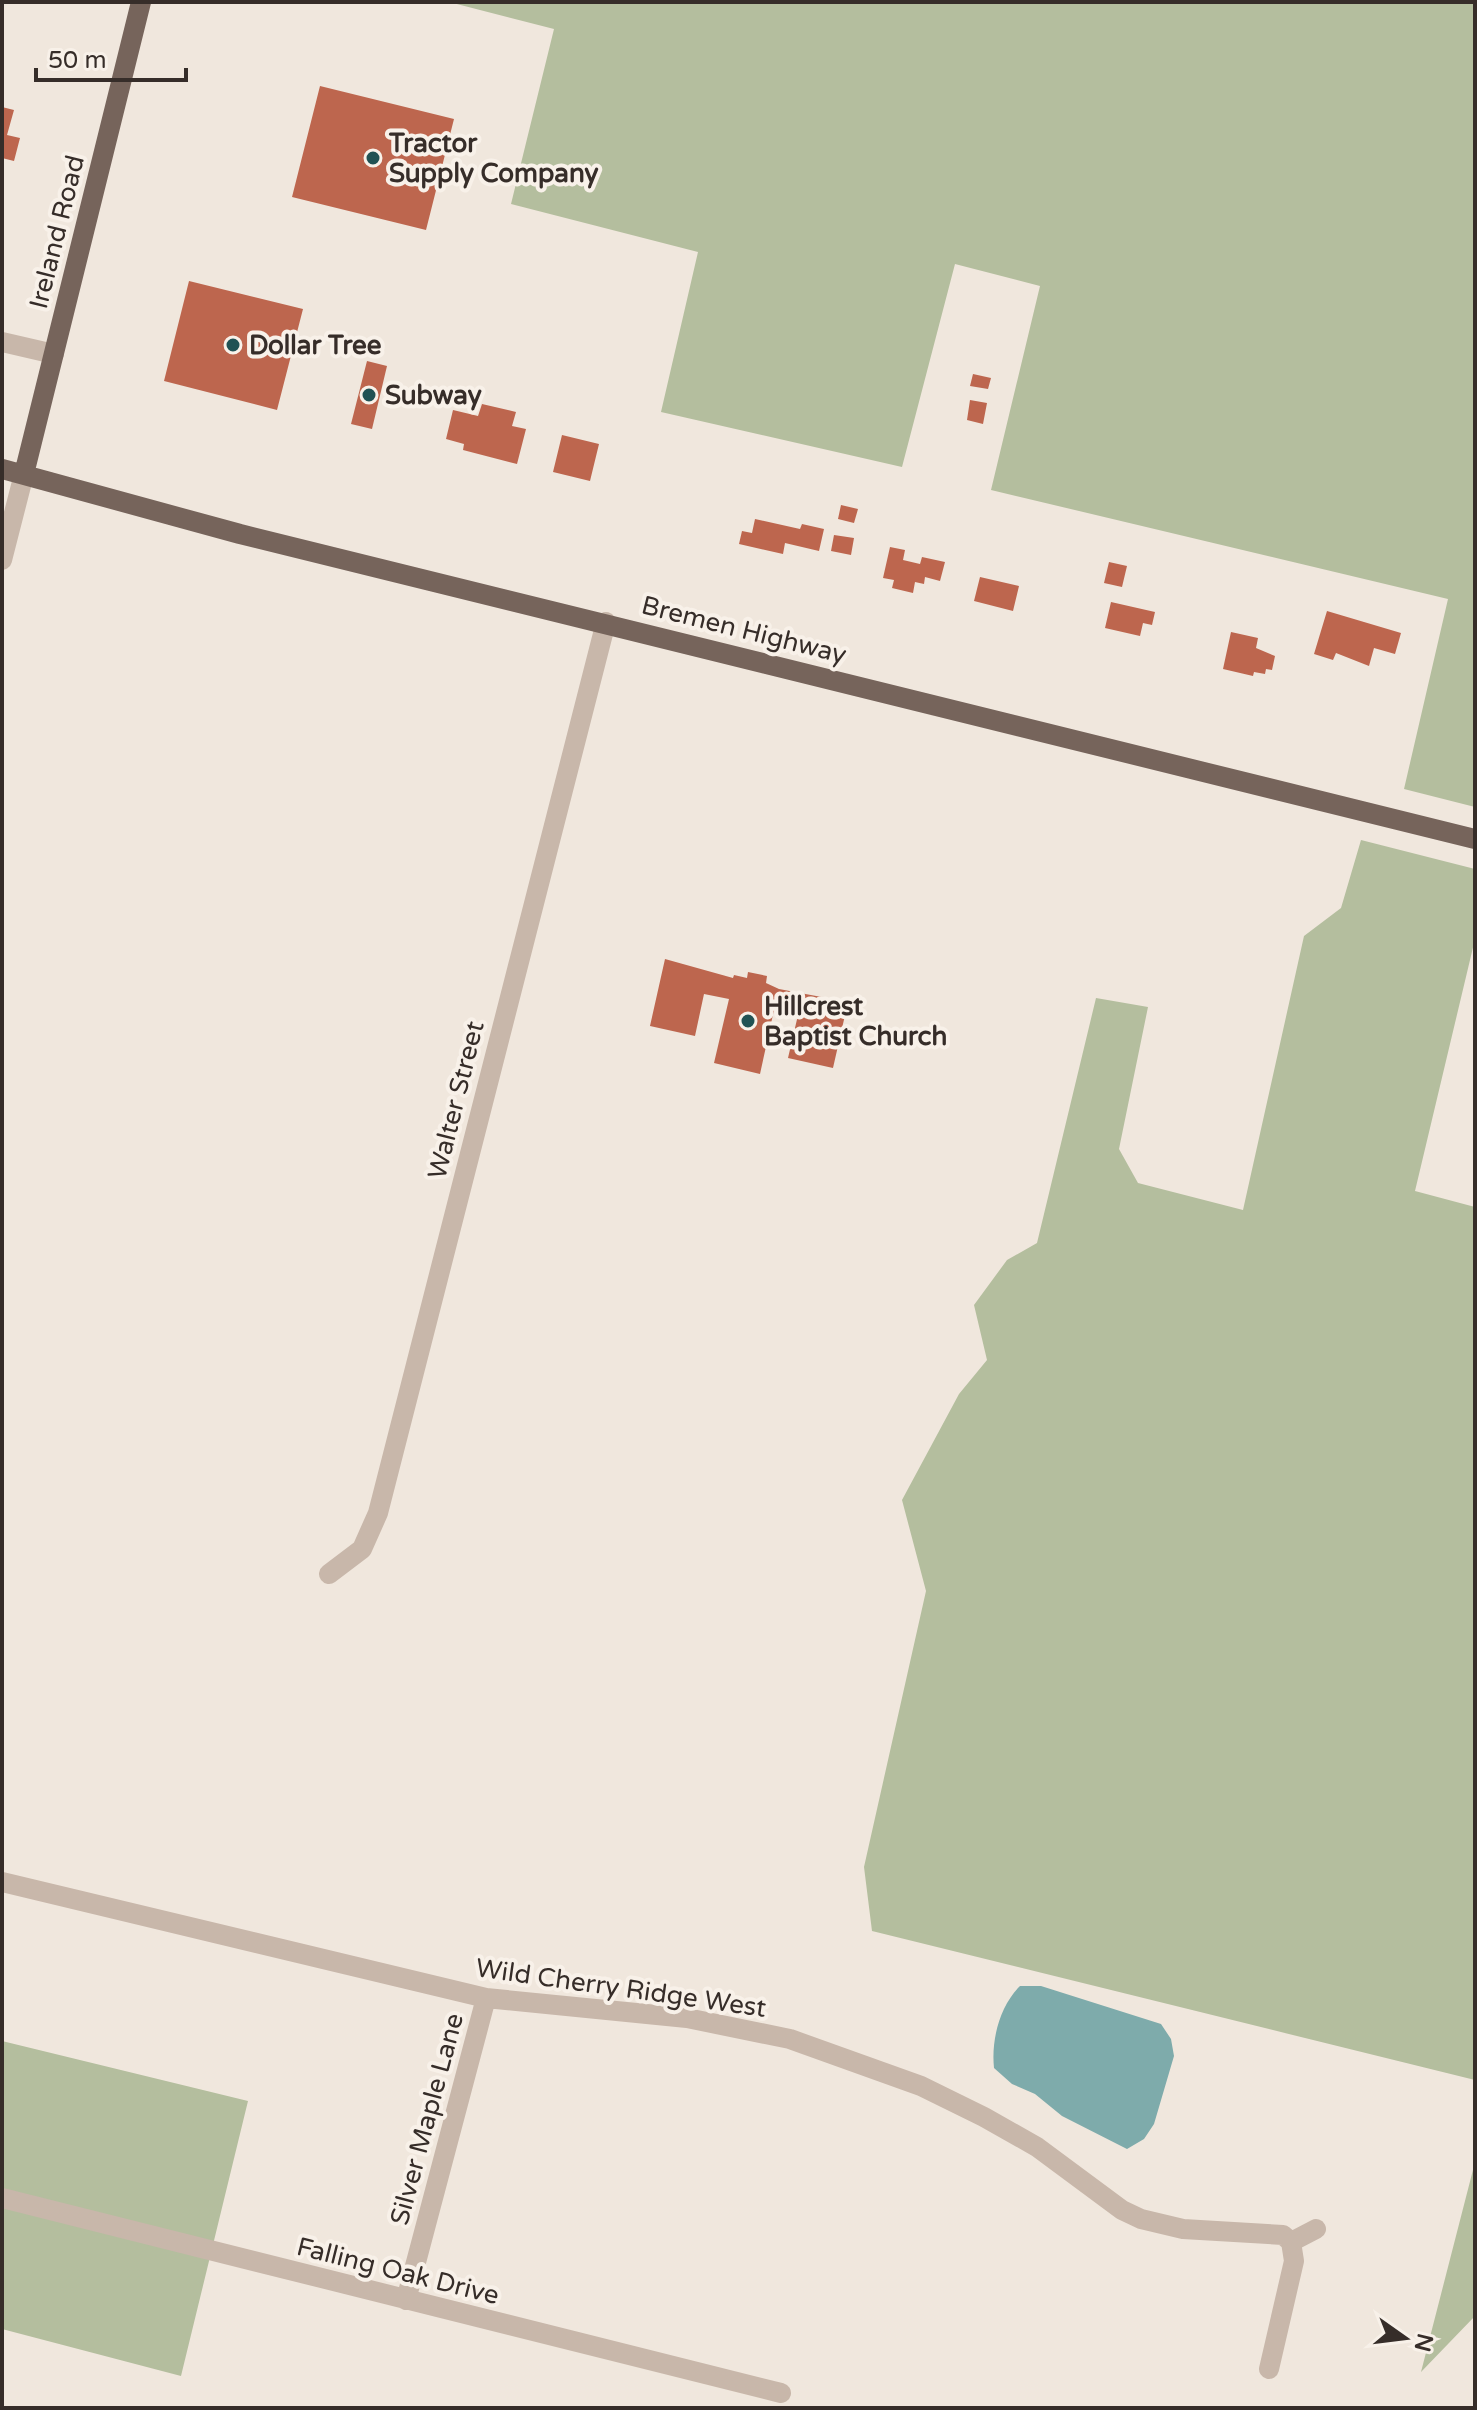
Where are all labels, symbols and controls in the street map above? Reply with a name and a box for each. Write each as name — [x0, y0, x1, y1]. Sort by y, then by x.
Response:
scale bar — [36, 32, 186, 82]
text: 50 m — [48, 46, 106, 75]
place label: Tractor Supply Company — [388, 128, 599, 189]
marker: Tractor Supply Company — [364, 149, 382, 167]
street label: Ireland Road — [23, 152, 91, 312]
place label: Dollar Tree — [249, 330, 382, 361]
marker: Dollar Tree — [224, 336, 242, 354]
place label: Subway — [385, 380, 482, 411]
marker: Subway — [360, 386, 378, 404]
street label: Bremen Highway — [638, 590, 850, 670]
place label: Hillcrest Baptist Church — [764, 991, 947, 1052]
marker: Hillcrest Baptist Church — [739, 1012, 757, 1030]
street label: Walter Street — [421, 1018, 491, 1182]
street label: Wild Cherry Ridge West — [474, 1952, 768, 2024]
street label: Silver Maple Lane — [384, 2010, 470, 2228]
street label: Falling Oak Drive — [294, 2231, 502, 2311]
north arrow — [1365, 2298, 1445, 2378]
text: N — [1409, 2331, 1438, 2354]

